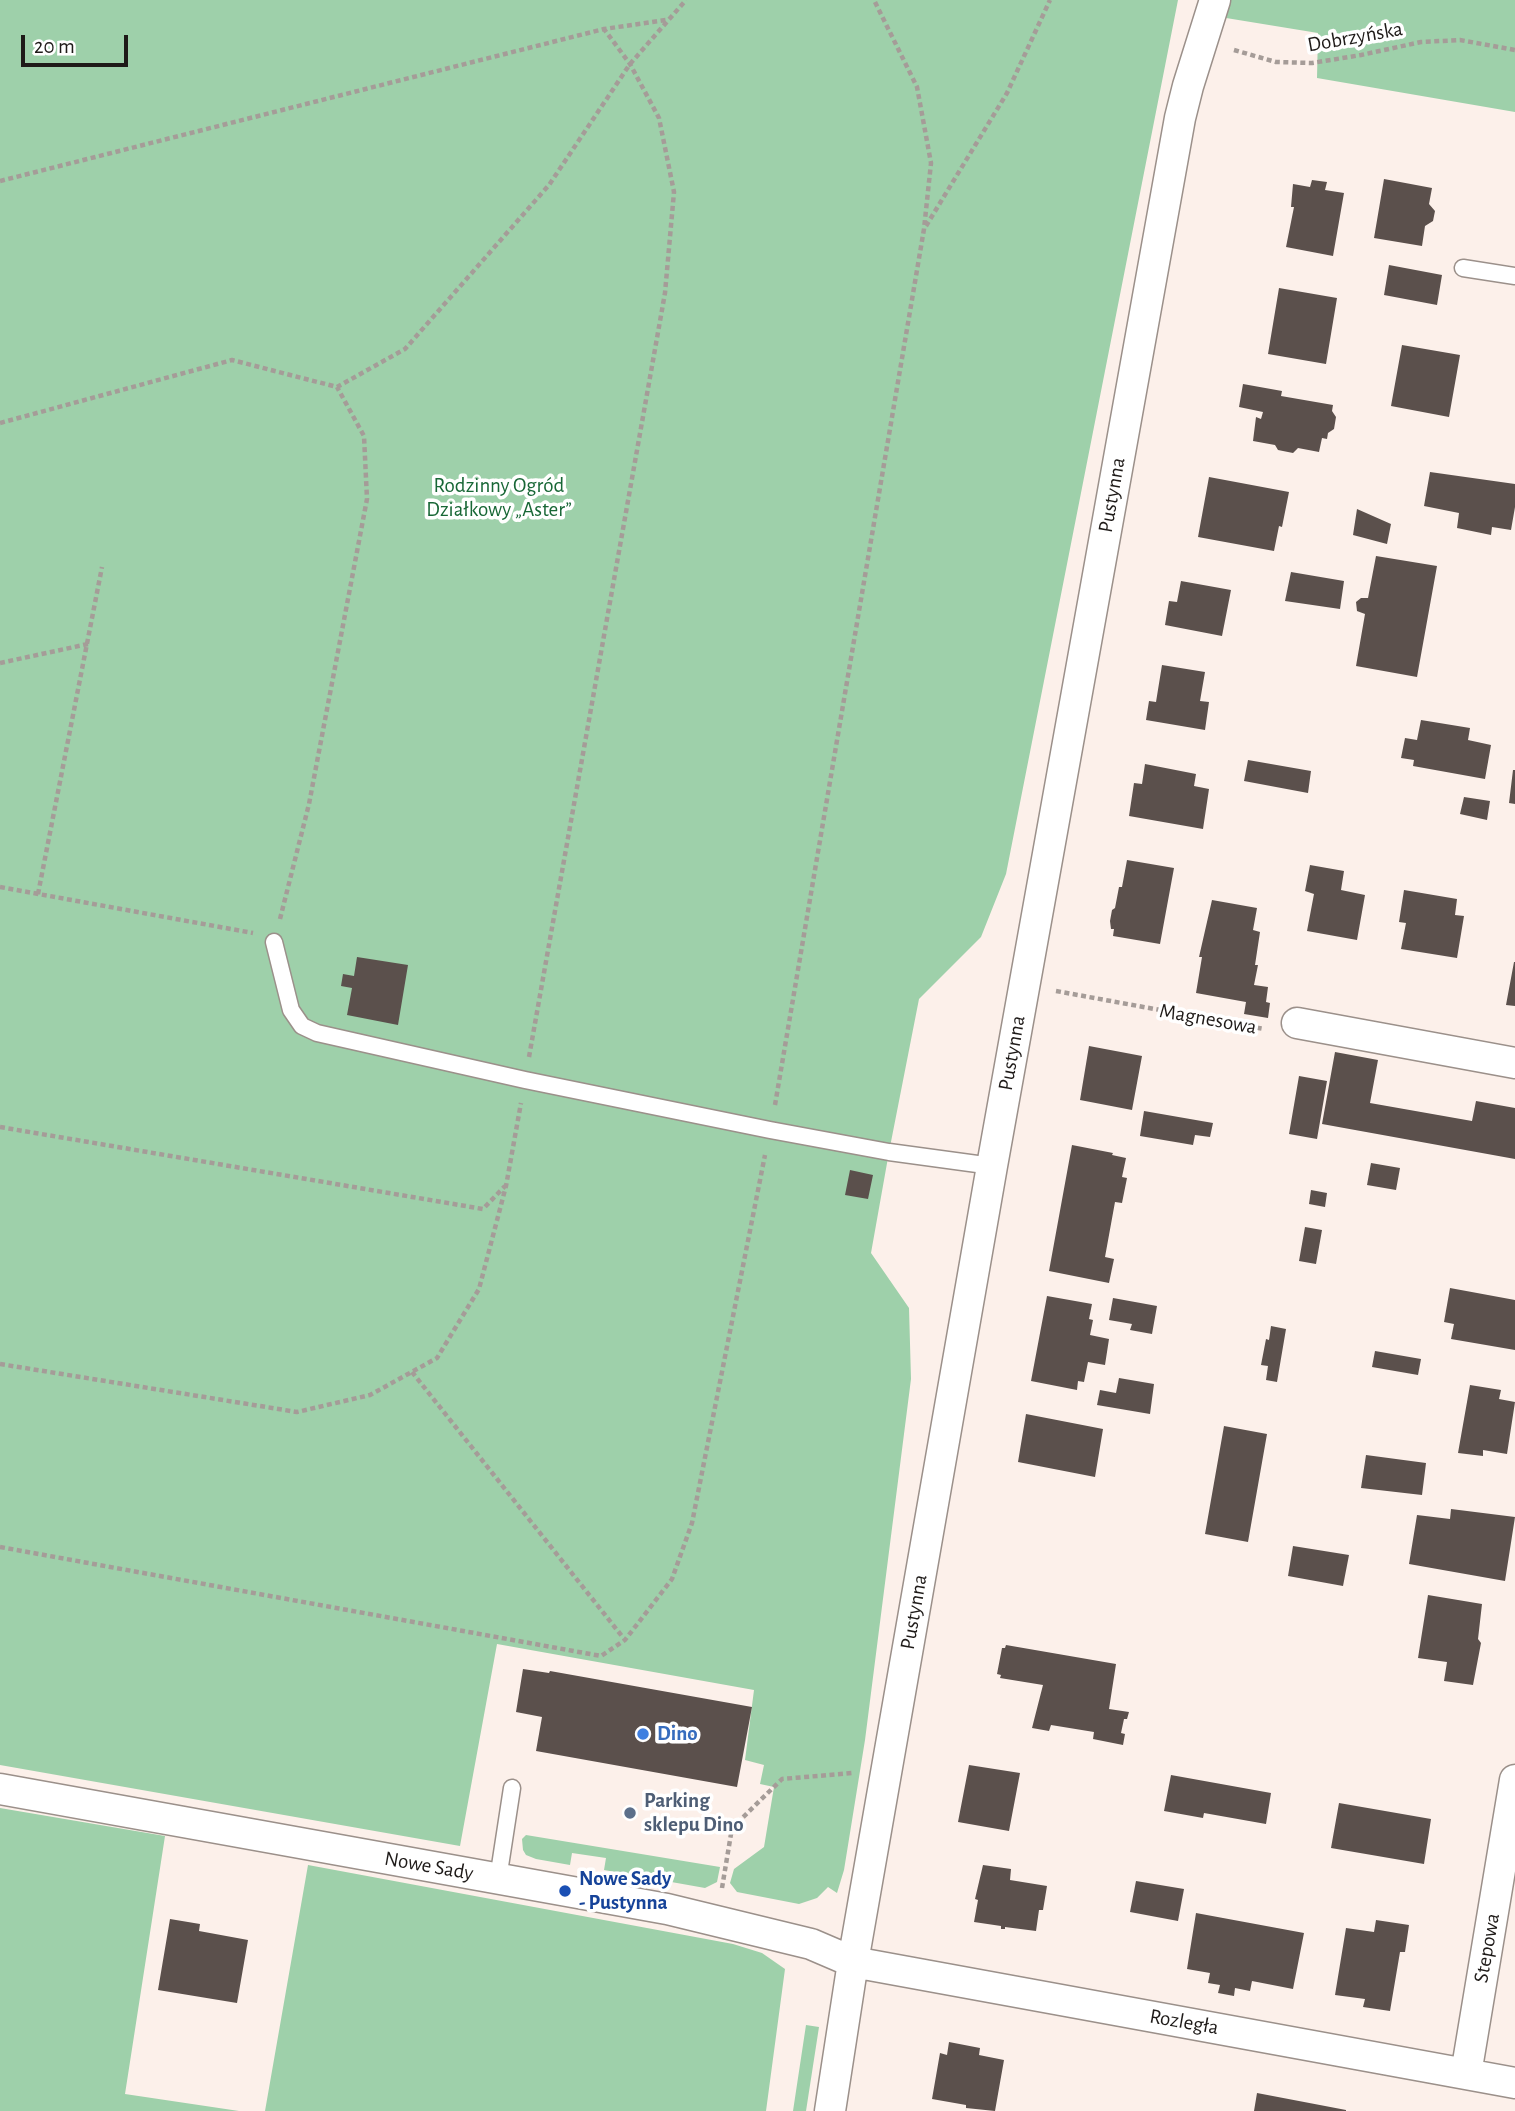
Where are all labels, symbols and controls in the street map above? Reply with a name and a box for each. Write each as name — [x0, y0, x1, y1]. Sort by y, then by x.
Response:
street label: Dobrzyńska — [1305, 16, 1405, 58]
scale bar — [24, 21, 131, 65]
text: 20 m — [34, 36, 75, 57]
street label: Pustynna — [1093, 455, 1131, 535]
park label: Rodzinny Ogród Działkowy „Aster” — [426, 473, 572, 523]
street label: Magnesowa — [1158, 998, 1258, 1040]
street label: Pustynna — [993, 1013, 1031, 1093]
street label: Pustynna — [895, 1572, 933, 1652]
place label: Dino — [657, 1721, 698, 1747]
marker: Dino — [635, 1726, 651, 1742]
place label: Parking sklepu Dino — [644, 1788, 744, 1838]
marker: Parking sklepu Dino — [622, 1805, 638, 1821]
street label: Nowe Sady — [383, 1846, 475, 1886]
place label: Nowe Sady - Pustynna — [579, 1866, 671, 1916]
marker: Nowe Sady - Pustynna — [557, 1883, 573, 1899]
street label: Stepowa — [1468, 1911, 1506, 1985]
street label: Rozległa — [1148, 2004, 1220, 2040]

